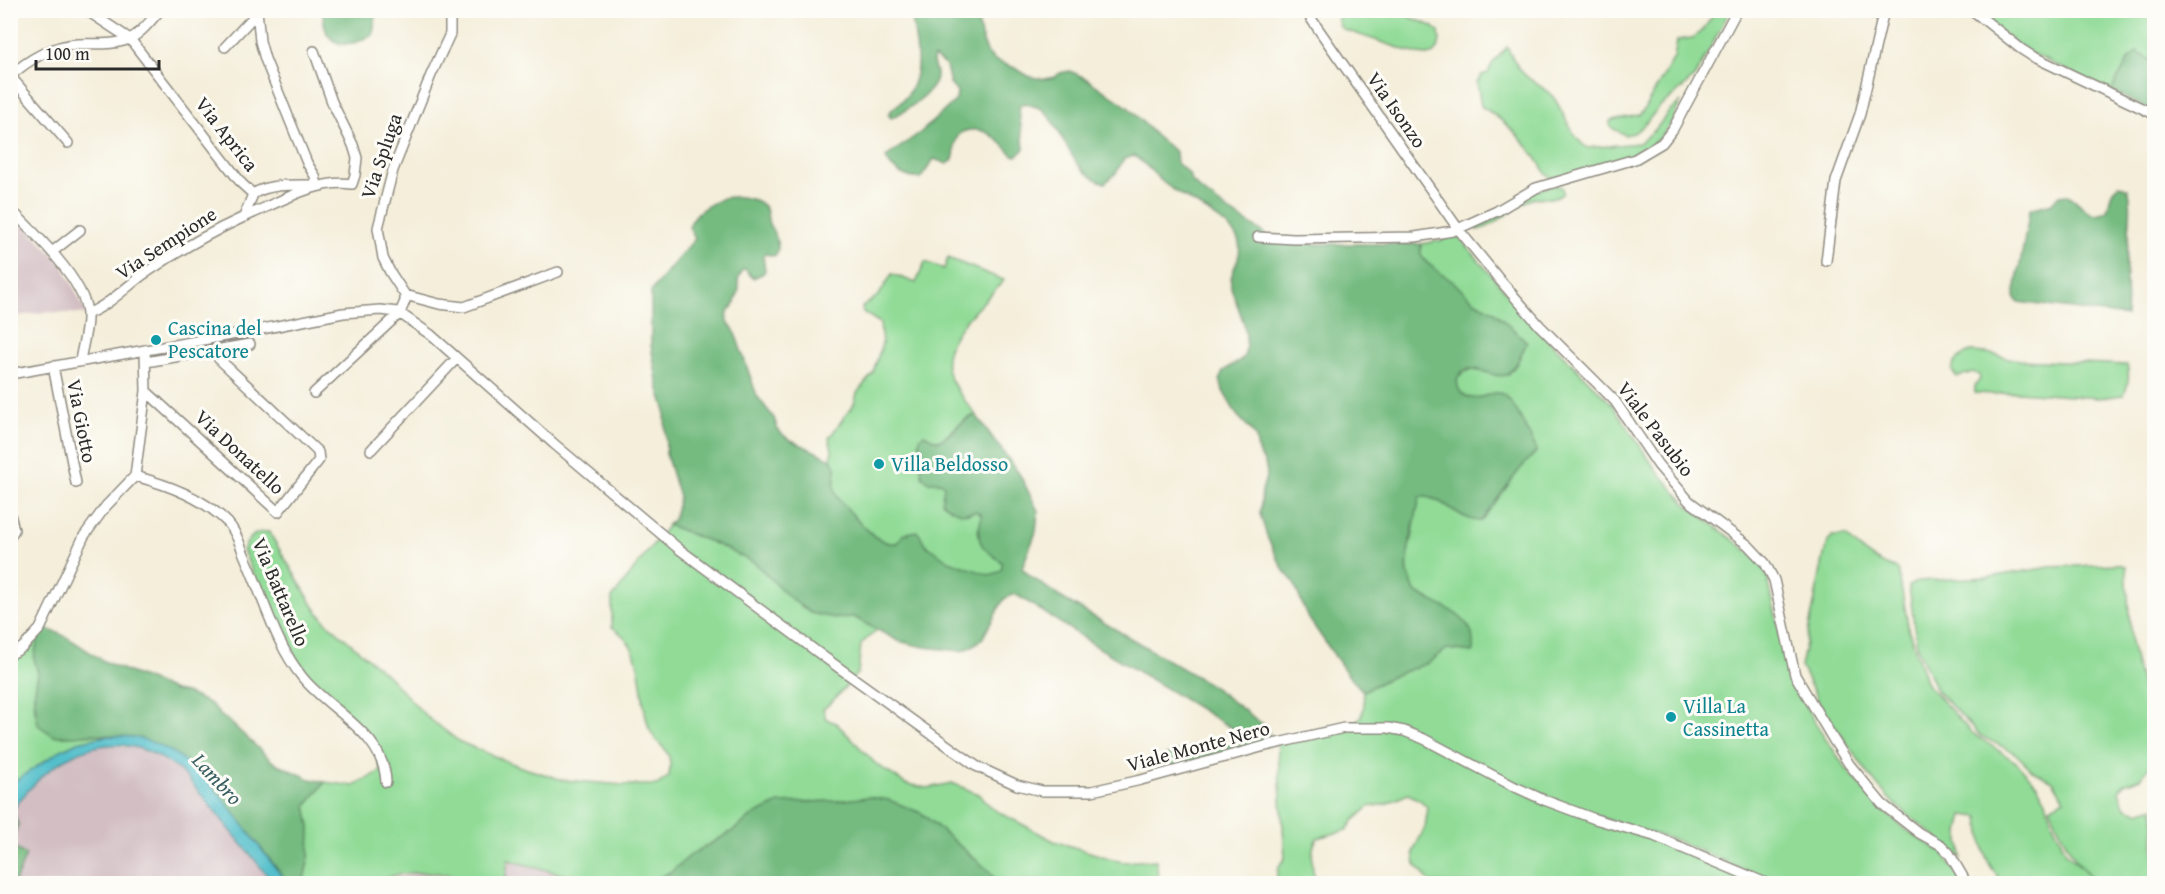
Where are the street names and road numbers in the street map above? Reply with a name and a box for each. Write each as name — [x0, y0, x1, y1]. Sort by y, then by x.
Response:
street label: Via Isonzo — [1361, 66, 1434, 154]
street label: Via Aprica — [189, 90, 266, 178]
street label: Via Spluga — [352, 109, 409, 203]
street label: Via Sempione — [109, 199, 222, 286]
street label: Viale Pasubio — [1611, 375, 1702, 482]
street label: Via Giotto — [60, 377, 105, 465]
street label: Via Donatello — [189, 402, 292, 501]
street label: Via Battarello — [246, 533, 317, 651]
street label: Viale Monte Nero — [1123, 713, 1273, 779]

